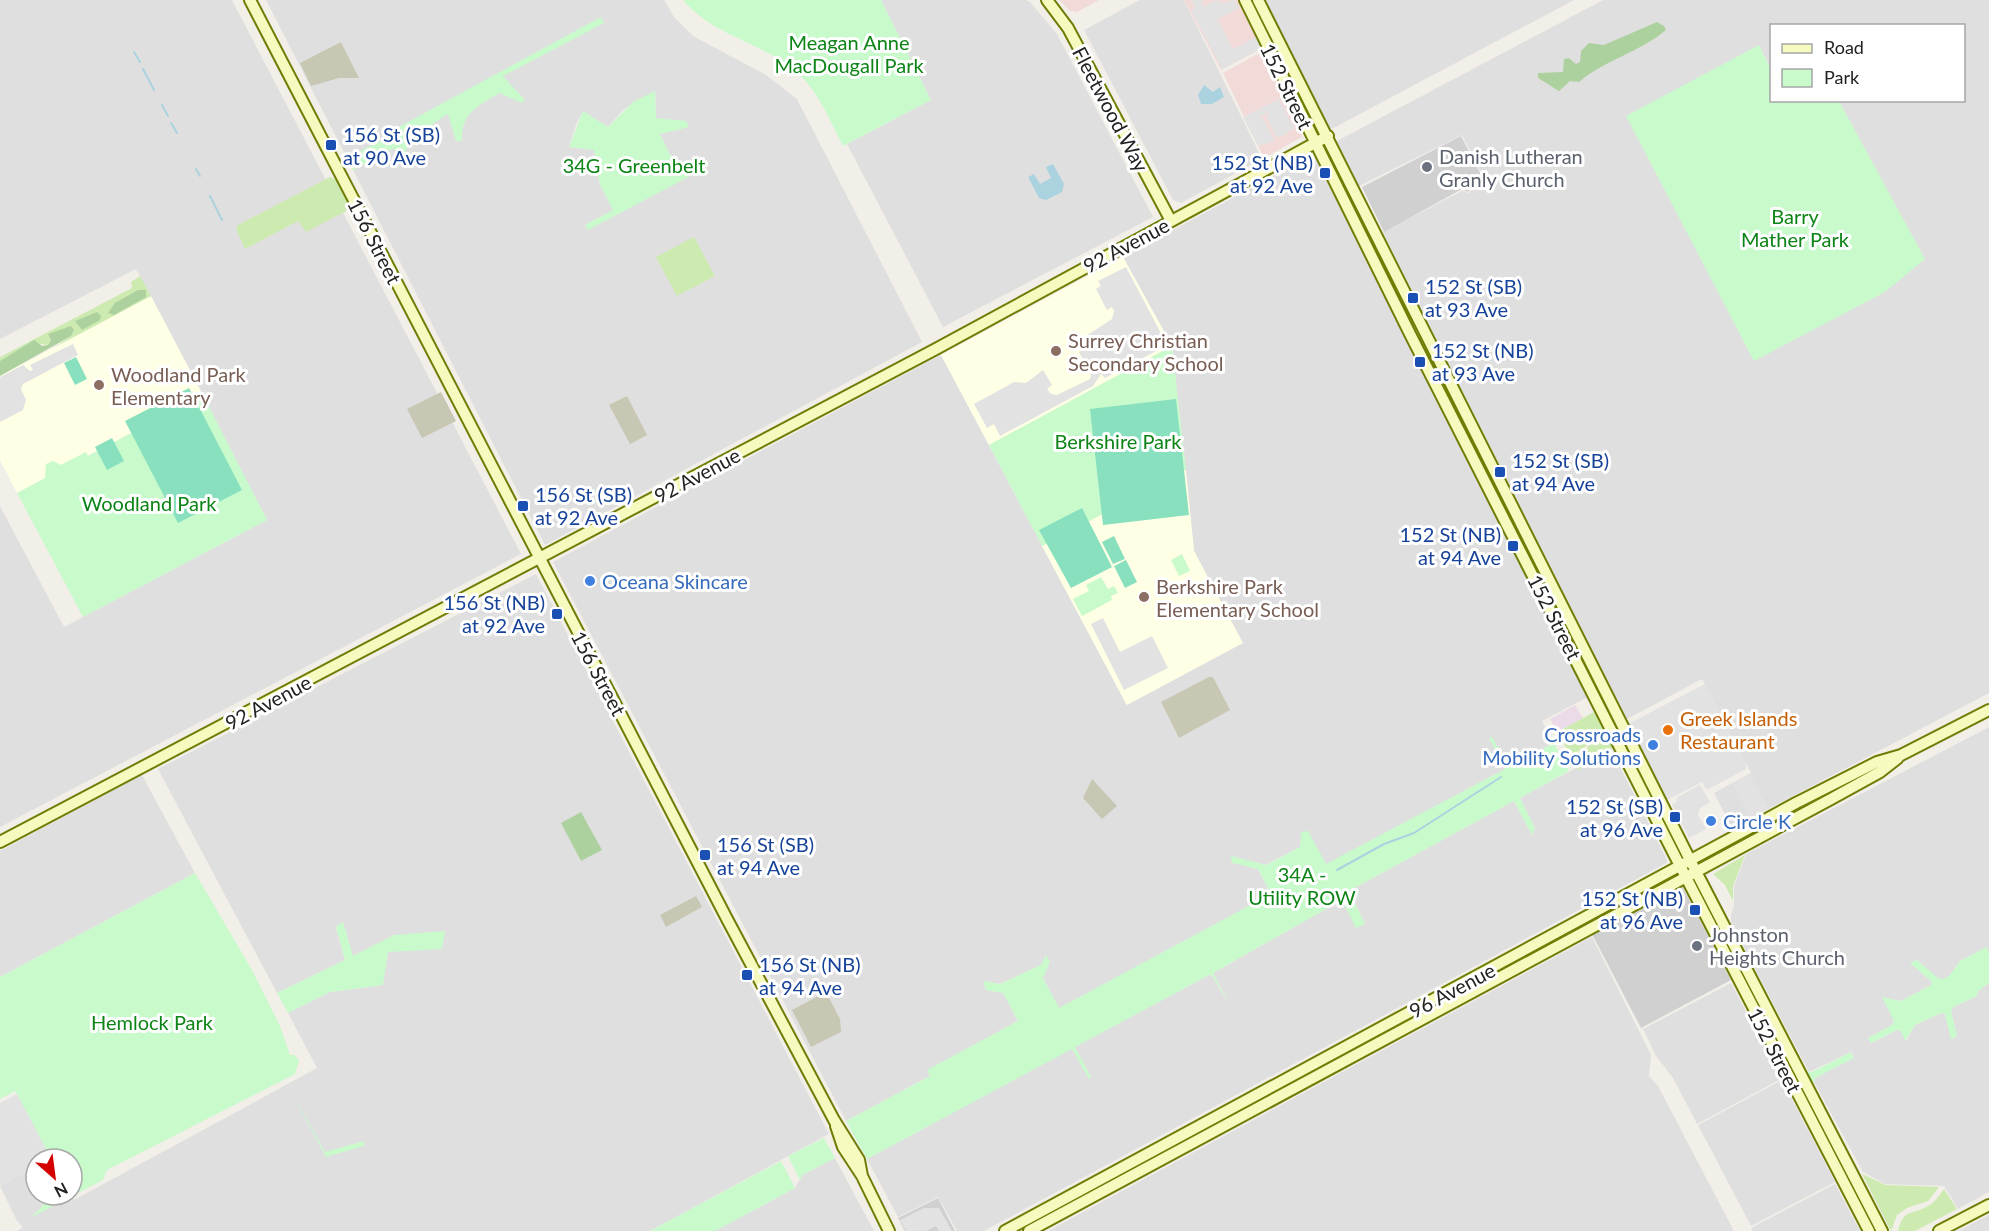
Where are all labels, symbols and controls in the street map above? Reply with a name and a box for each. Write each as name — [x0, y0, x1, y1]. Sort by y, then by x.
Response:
legend — [1770, 24, 1965, 102]
park label: Meagan Anne MacDougall Park — [774, 30, 924, 77]
text: Road — [1824, 36, 1864, 58]
street label: 152 Street — [1256, 39, 1318, 133]
street label: Fleetwood Way — [1068, 42, 1154, 176]
text: Park — [1824, 66, 1860, 88]
place label: 156 St (SB) at 90 Ave — [343, 122, 440, 169]
marker: 156 St (SB) at 90 Ave — [324, 138, 338, 152]
place label: Danish Lutheran Granly Church — [1439, 144, 1583, 191]
place label: 152 St (NB) at 92 Ave — [1212, 150, 1313, 197]
park label: 34G - Greenbelt — [563, 153, 705, 177]
marker: Danish Lutheran Granly Church — [1420, 160, 1434, 174]
marker: 152 St (NB) at 92 Ave — [1318, 166, 1332, 180]
street label: 156 Street — [343, 194, 407, 288]
park label: Barry Mather Park — [1741, 204, 1850, 251]
street label: 92 Avenue — [1079, 212, 1173, 278]
place label: 152 St (SB) at 93 Ave — [1425, 274, 1522, 321]
marker: 152 St (SB) at 93 Ave — [1406, 291, 1420, 305]
place label: Surrey Christian Secondary School — [1068, 328, 1223, 375]
place label: 152 St (NB) at 93 Ave — [1432, 338, 1534, 385]
marker: Surrey Christian Secondary School — [1049, 344, 1063, 358]
marker: 152 St (NB) at 93 Ave — [1413, 355, 1427, 369]
place label: Woodland Park Elementary — [111, 362, 247, 409]
marker: Woodland Park Elementary — [92, 378, 106, 392]
park label: Berkshire Park — [1054, 429, 1182, 453]
street label: 92 Avenue — [650, 442, 744, 508]
place label: 152 St (SB) at 94 Ave — [1512, 448, 1609, 495]
marker: 152 St (SB) at 94 Ave — [1493, 465, 1507, 479]
place label: 156 St (SB) at 92 Ave — [535, 482, 632, 529]
park label: Woodland Park — [82, 491, 217, 515]
marker: 156 St (SB) at 92 Ave — [516, 499, 530, 513]
place label: 152 St (NB) at 94 Ave — [1400, 522, 1501, 569]
marker: 152 St (NB) at 94 Ave — [1506, 539, 1520, 553]
place label: Oceana Skincare — [602, 569, 748, 593]
street label: 152 Street — [1523, 570, 1587, 664]
marker: Oceana Skincare — [583, 574, 597, 588]
place label: Berkshire Park Elementary School — [1156, 574, 1319, 621]
place label: 156 St (NB) at 92 Ave — [444, 590, 545, 637]
marker: Berkshire Park Elementary School — [1137, 590, 1151, 604]
marker: 156 St (NB) at 92 Ave — [550, 607, 564, 621]
street label: 156 Street — [567, 626, 631, 720]
street label: 92 Avenue — [221, 669, 315, 735]
place label: Greek Islands Restaurant — [1680, 706, 1797, 753]
place label: Crossroads Mobility Solutions — [1482, 722, 1641, 769]
marker: Greek Islands Restaurant — [1661, 723, 1675, 737]
marker: Crossroads Mobility Solutions — [1646, 738, 1660, 752]
place label: 152 St (SB) at 96 Ave — [1566, 794, 1663, 841]
place label: Circle K — [1723, 809, 1792, 833]
marker: 152 St (SB) at 96 Ave — [1668, 810, 1682, 824]
marker: Circle K — [1704, 814, 1718, 828]
place label: 156 St (SB) at 94 Ave — [717, 832, 814, 879]
marker: 156 St (SB) at 94 Ave — [698, 848, 712, 862]
park label: 34A - Utility ROW — [1248, 862, 1356, 909]
place label: 152 St (NB) at 96 Ave — [1582, 886, 1683, 933]
marker: 152 St (NB) at 96 Ave — [1688, 903, 1702, 917]
place label: Johnston Heights Church — [1709, 922, 1845, 969]
marker: Johnston Heights Church — [1690, 939, 1704, 953]
place label: 156 St (NB) at 94 Ave — [759, 952, 861, 999]
street label: 96 Avenue — [1405, 957, 1499, 1023]
marker: 156 St (NB) at 94 Ave — [740, 968, 754, 982]
street label: 152 Street — [1743, 1003, 1807, 1097]
park label: Hemlock Park — [91, 1010, 214, 1034]
north arrow — [24, 1147, 84, 1207]
text: N — [51, 1179, 71, 1202]

